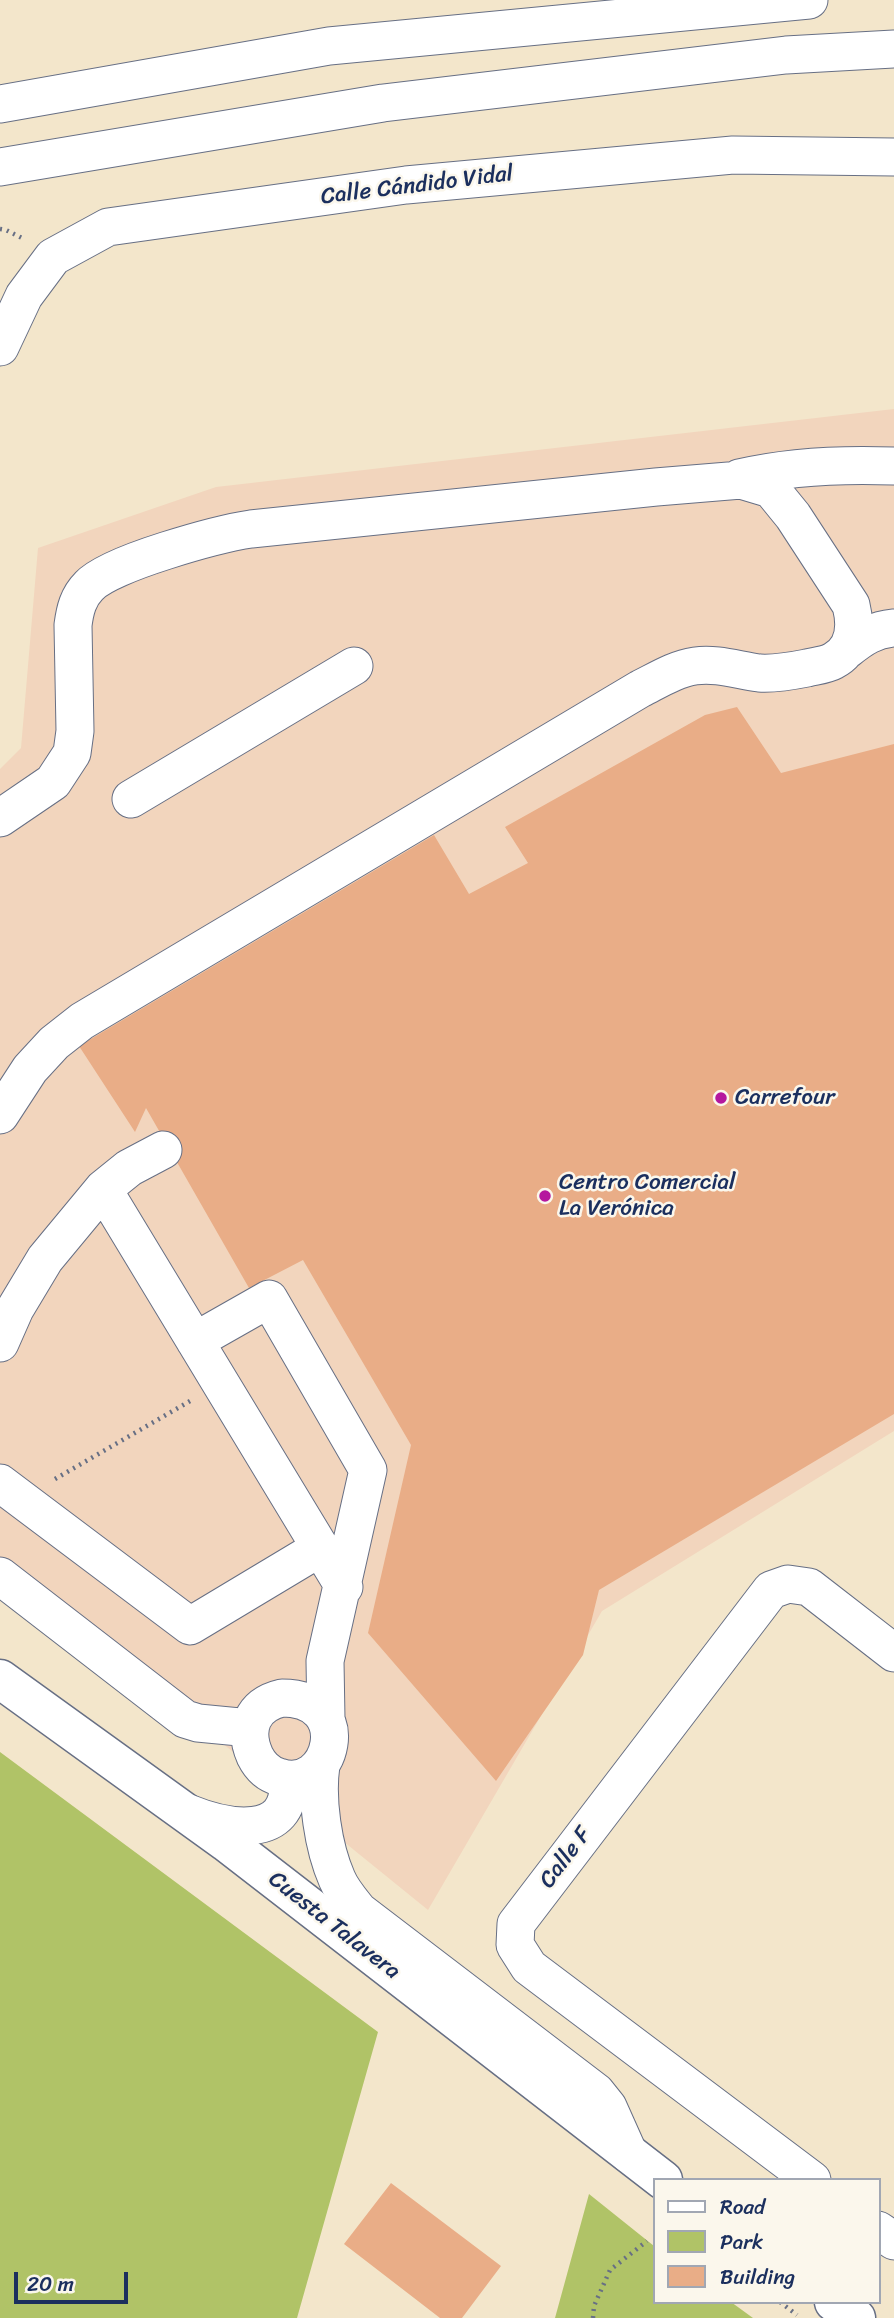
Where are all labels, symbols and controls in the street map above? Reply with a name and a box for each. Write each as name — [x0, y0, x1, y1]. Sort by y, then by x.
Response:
street label: Calle Cándido Vidal — [319, 161, 515, 211]
place label: Carrefour — [735, 1084, 835, 1112]
marker: Carrefour — [713, 1090, 729, 1106]
place label: Centro Comercial La Verónica — [559, 1169, 736, 1223]
marker: Centro Comercial La Verónica — [537, 1188, 553, 1204]
street label: Calle F — [534, 1822, 598, 1894]
street label: Cuesta Talavera — [263, 1866, 405, 1986]
legend — [652, 2178, 880, 2304]
text: Road — [720, 2188, 765, 2226]
text: Park — [720, 2223, 763, 2261]
scale bar — [18, 2258, 131, 2302]
text: Building — [720, 2258, 795, 2296]
text: 20 m — [27, 2265, 74, 2303]

